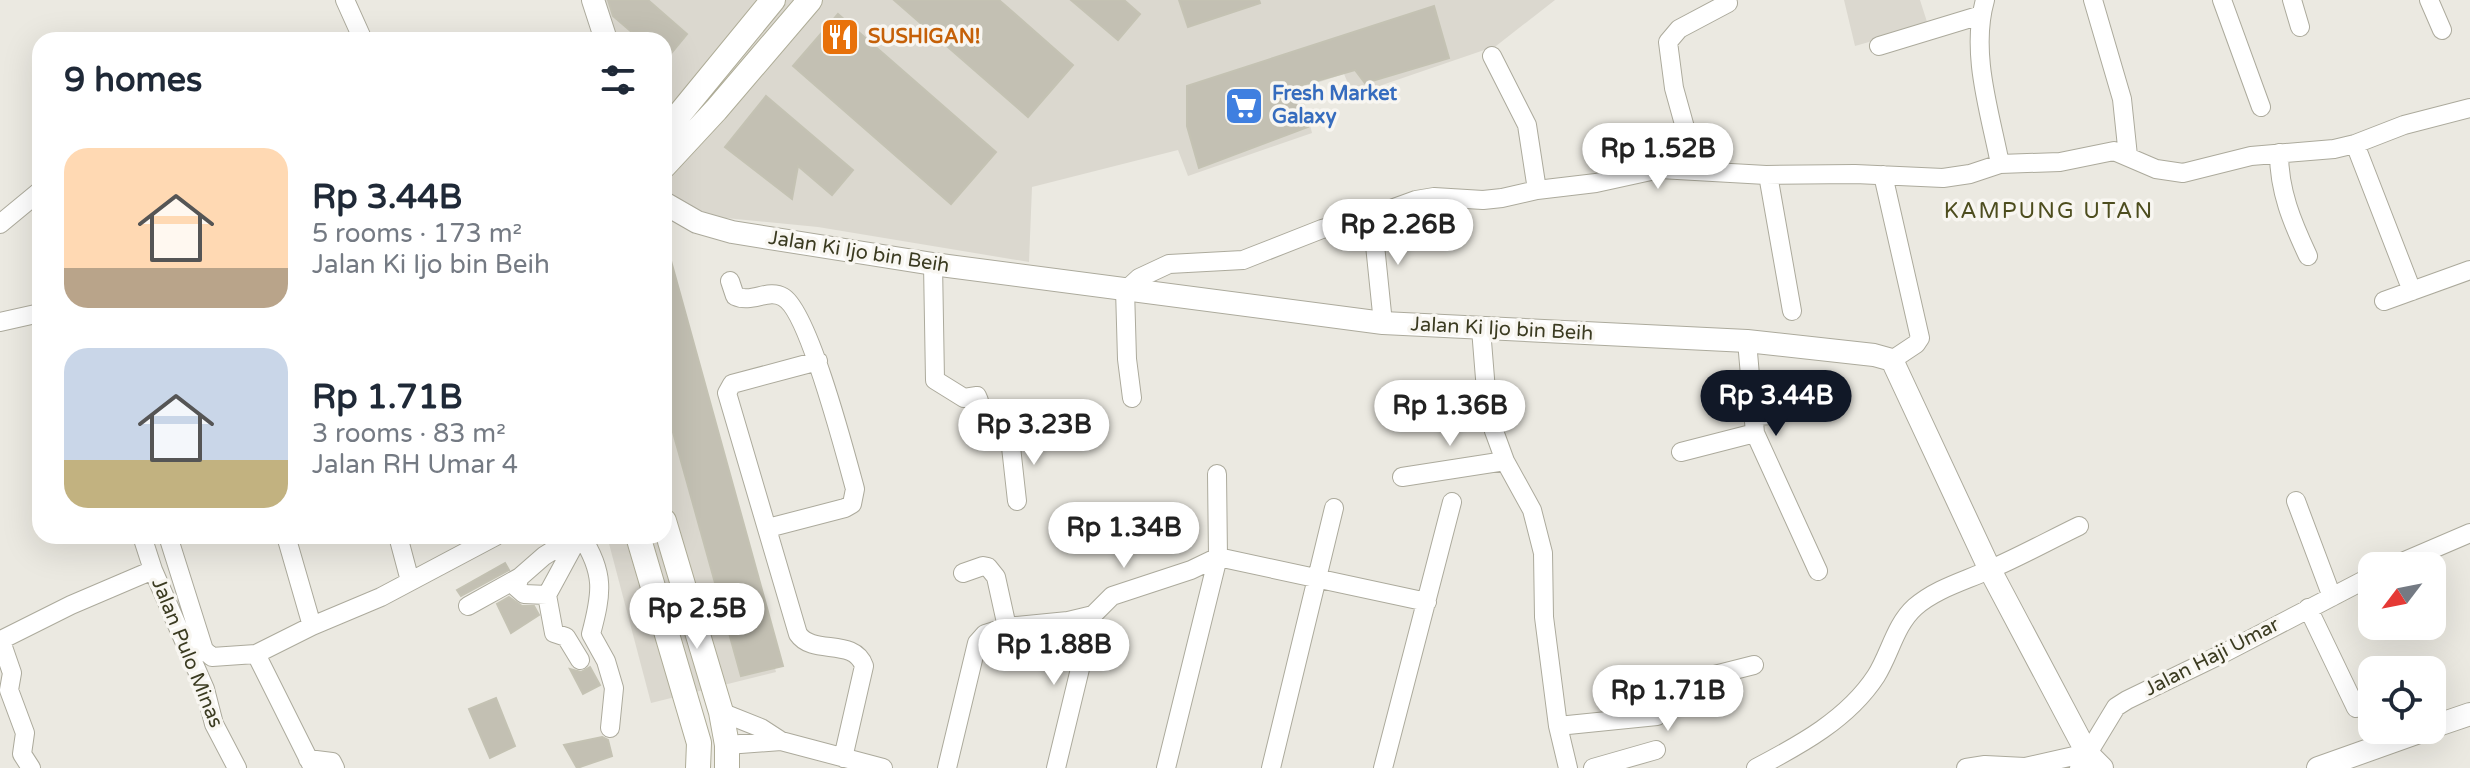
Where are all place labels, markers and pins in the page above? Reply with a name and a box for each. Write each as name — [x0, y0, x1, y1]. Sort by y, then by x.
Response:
restaurant icon: SUSHIGAN! — [819, 16, 861, 58]
place label: SUSHIGAN! — [868, 25, 980, 49]
place label: Fresh Market Galaxy — [1272, 82, 1398, 129]
supermarket icon: Fresh Market Galaxy — [1223, 85, 1265, 127]
pin: Rp 1.52B — [1575, 123, 1741, 191]
pin: Rp 2.26B — [1315, 199, 1481, 267]
pin: Rp 3.44B — [1693, 370, 1859, 438]
pin: Rp 1.36B — [1367, 380, 1533, 448]
pin: Rp 3.23B — [951, 399, 1117, 467]
pin: Rp 1.34B — [1041, 502, 1207, 570]
pin: Rp 2.5B — [623, 583, 771, 651]
pin: Rp 1.88B — [971, 619, 1137, 687]
pin: Rp 1.71B — [1585, 665, 1751, 733]

